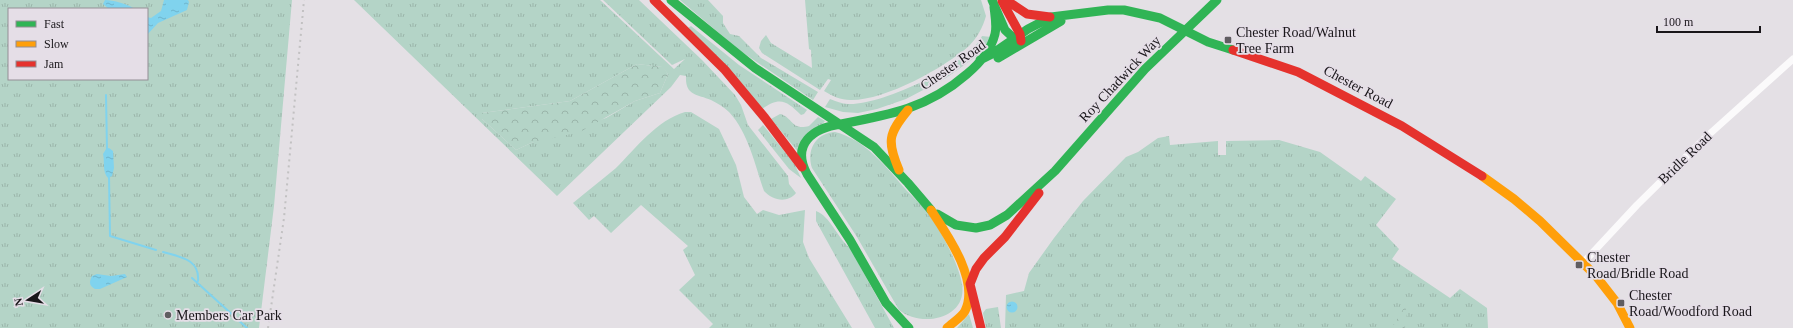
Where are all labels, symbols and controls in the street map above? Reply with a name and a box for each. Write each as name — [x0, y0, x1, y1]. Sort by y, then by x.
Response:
legend — [8, 8, 148, 80]
scale bar — [1657, 8, 1760, 34]
text: 100 m — [1663, 15, 1694, 29]
text: Fast — [44, 17, 65, 31]
place label: Chester Road/Walnut Tree Farm — [1236, 25, 1356, 56]
street label: Roy Chadwick Way — [1076, 33, 1164, 125]
marker: Chester Road/Walnut Tree Farm — [1223, 35, 1233, 45]
text: Slow — [44, 37, 69, 51]
street label: Chester Road — [918, 37, 988, 93]
text: Jam — [44, 57, 64, 71]
street label: Chester Road — [1321, 63, 1395, 111]
street label: Bridle Road — [1655, 129, 1715, 187]
place label: Chester Road/Bridle Road — [1587, 250, 1689, 281]
marker: Chester Road/Bridle Road — [1574, 260, 1584, 270]
north arrow — [8, 280, 48, 320]
place label: Chester Road/Woodford Road — [1629, 288, 1752, 319]
text: N — [12, 297, 25, 307]
marker: Chester Road/Woodford Road — [1616, 298, 1626, 308]
place label: Members Car Park — [176, 308, 282, 323]
marker: Members Car Park — [163, 310, 173, 320]

